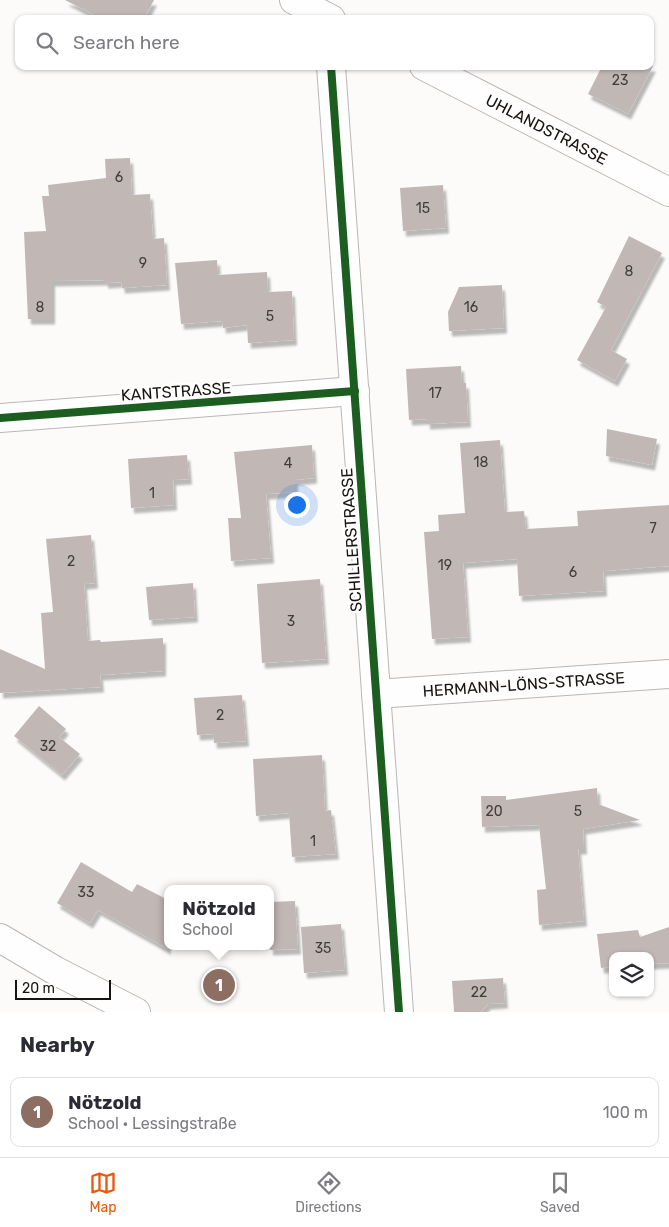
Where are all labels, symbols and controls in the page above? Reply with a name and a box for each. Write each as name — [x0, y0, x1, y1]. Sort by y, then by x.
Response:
search box — [15, 15, 654, 70]
icon: search — [33, 29, 61, 57]
text: Search here — [73, 31, 180, 54]
house number: 23 — [612, 72, 628, 89]
street label: UHLANDSTRASSE — [482, 90, 611, 169]
house number: 6 — [115, 169, 123, 186]
house number: 15 — [416, 200, 430, 217]
house number: 9 — [139, 255, 147, 272]
house number: 8 — [625, 263, 634, 280]
house number: 8 — [36, 299, 45, 316]
house number: 16 — [464, 299, 478, 316]
house number: 5 — [266, 308, 274, 325]
street label: KANTSTRASSE — [120, 378, 232, 405]
house number: 17 — [428, 385, 442, 402]
house number: 18 — [474, 454, 489, 471]
house number: 4 — [284, 455, 293, 472]
street label: SCHILLERSTRASSE — [337, 467, 366, 613]
house number: 1 — [149, 485, 155, 502]
your location — [284, 492, 310, 518]
house number: 7 — [649, 520, 657, 537]
house number: 2 — [67, 553, 75, 570]
house number: 19 — [438, 557, 452, 574]
house number: 6 — [569, 564, 577, 581]
house number: 3 — [287, 613, 295, 630]
street label: HERMANN-LÖNS-STRASSE — [422, 668, 625, 701]
house number: 2 — [216, 707, 224, 724]
house number: 32 — [40, 738, 56, 755]
house number: 20 — [485, 803, 503, 820]
house number: 5 — [574, 803, 582, 820]
house number: 1 — [310, 833, 316, 850]
house number: 33 — [78, 884, 94, 901]
popup — [164, 885, 274, 950]
text: Nötzold — [182, 897, 256, 920]
text: School — [182, 920, 233, 939]
house number: 35 — [315, 940, 331, 957]
map controls — [609, 952, 654, 997]
button: layers — [609, 952, 654, 997]
pin: 1 — [203, 966, 235, 1004]
scale bar — [15, 977, 111, 1000]
text: 20 m — [22, 980, 55, 997]
house number: 22 — [471, 984, 487, 1001]
text: Nearby — [20, 1032, 95, 1057]
text: Nötzold — [68, 1091, 142, 1114]
text: 1 — [33, 1103, 41, 1122]
text: 100 m — [603, 1103, 648, 1122]
text: School · Lessingstraße — [68, 1114, 237, 1133]
tab: Map — [89, 1169, 117, 1216]
tab: Directions — [295, 1169, 362, 1216]
tab: Saved — [540, 1169, 580, 1216]

